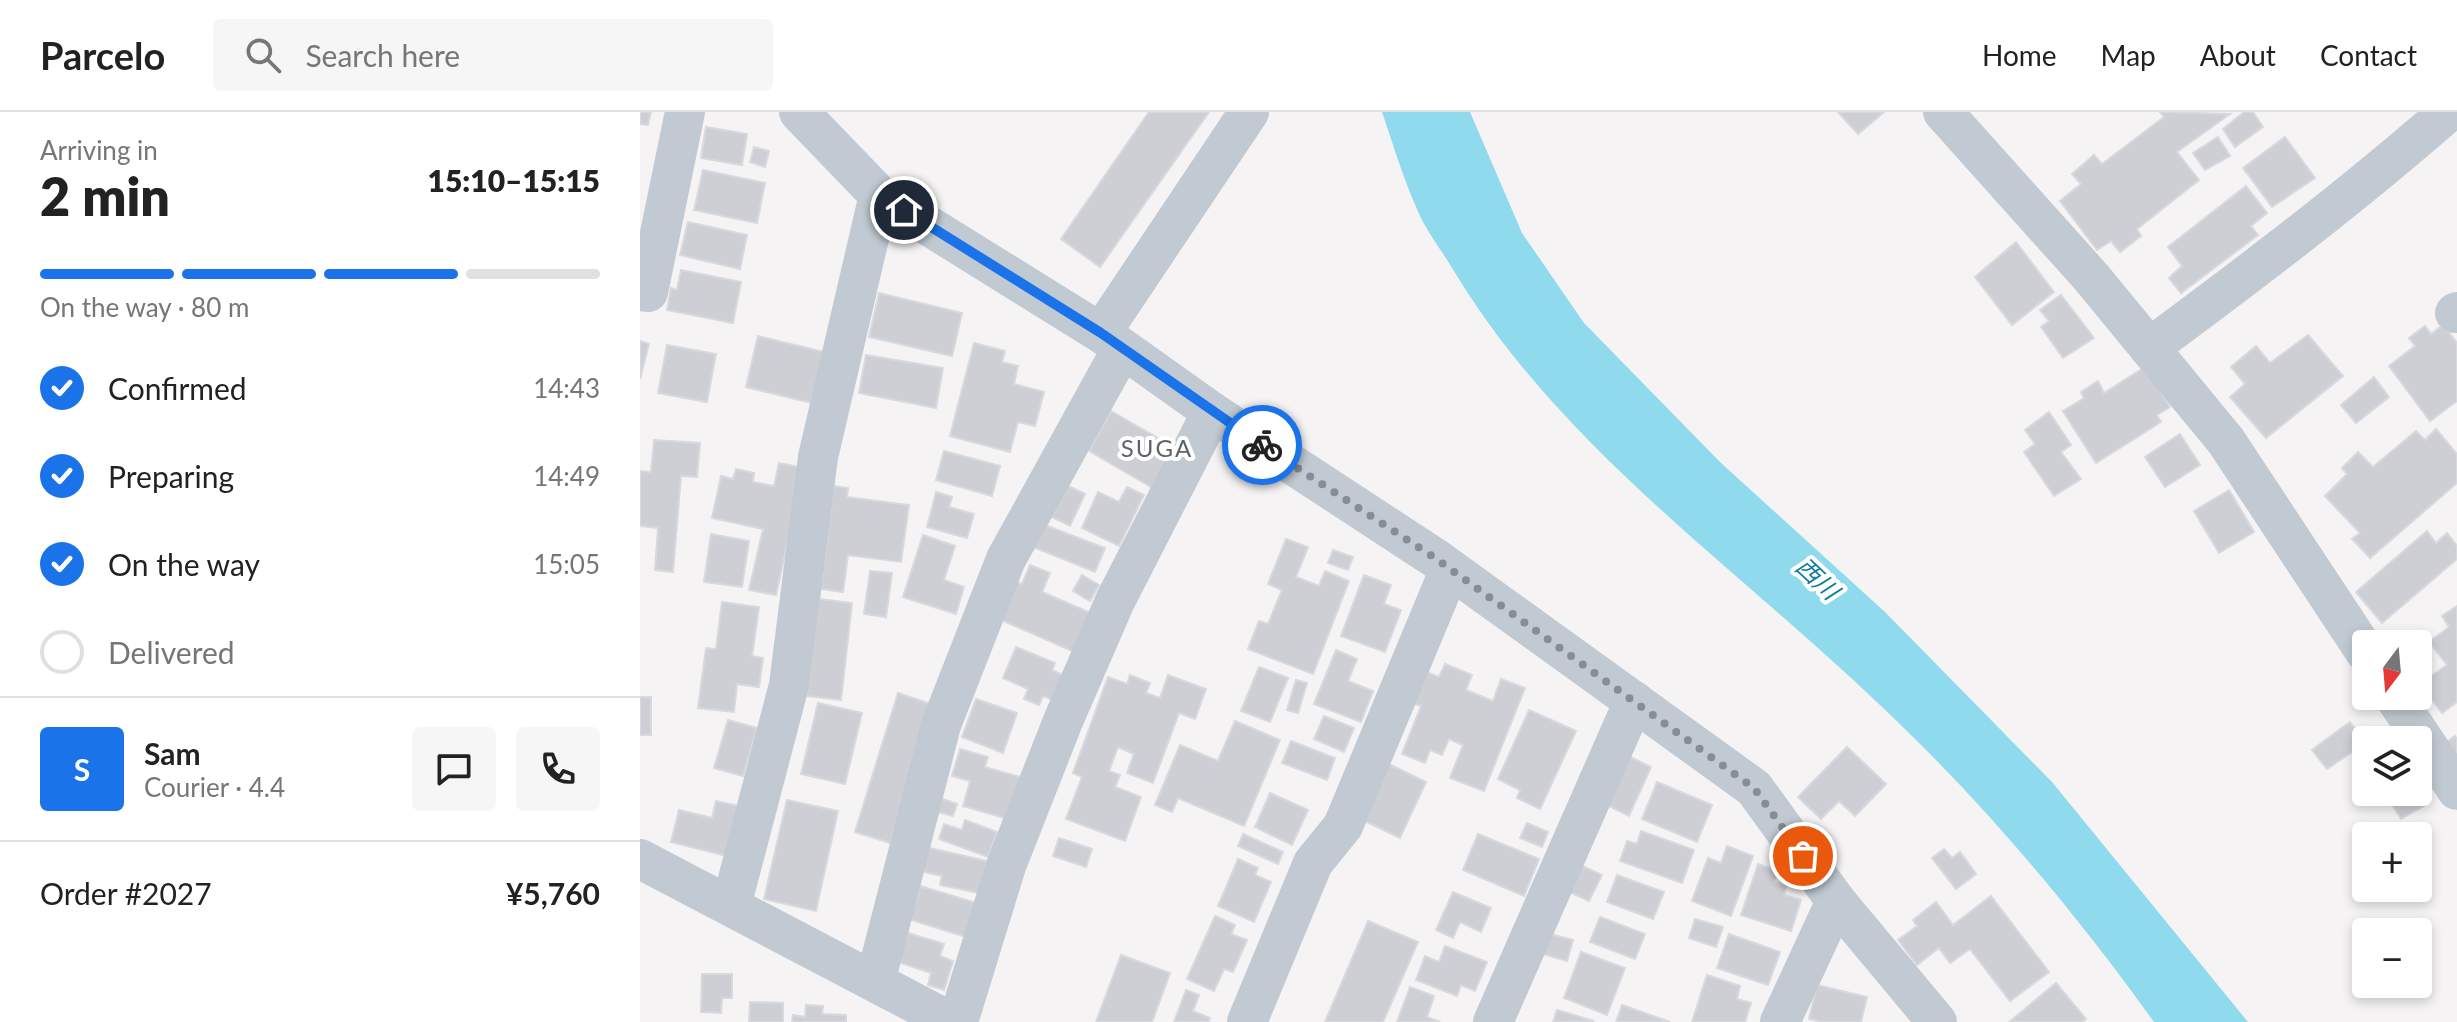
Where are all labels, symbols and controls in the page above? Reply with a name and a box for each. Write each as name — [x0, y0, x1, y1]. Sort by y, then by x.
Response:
search box — [213, 19, 773, 91]
text: Parcelo — [40, 32, 165, 78]
icon: search — [241, 33, 285, 77]
text: Search here — [305, 37, 460, 73]
text: Home — [1982, 38, 2057, 72]
text: Map — [2101, 38, 2156, 72]
text: About — [2200, 38, 2276, 72]
text: Contact — [2320, 38, 2417, 72]
text: Arriving in — [40, 134, 158, 166]
text: 15:10–15:15 — [427, 162, 600, 198]
text: 2 min — [40, 165, 170, 227]
pin — [870, 176, 938, 244]
icon: home — [882, 188, 926, 232]
text: On the way · 80 m — [40, 291, 249, 323]
icon: check — [40, 366, 84, 410]
text: Confirmed — [108, 370, 247, 406]
text: 14:43 — [533, 372, 600, 404]
courier — [1222, 405, 1302, 485]
icon: bike — [1240, 423, 1284, 467]
district label: SUGA — [1121, 433, 1193, 462]
icon: check — [40, 454, 84, 498]
text: Preparing — [108, 458, 234, 494]
text: 14:49 — [533, 460, 600, 492]
icon: check — [40, 542, 84, 586]
text: On the way — [108, 546, 260, 582]
text: 15:05 — [533, 548, 600, 580]
water label: 西川 — [1791, 551, 1848, 607]
north arrow — [2352, 630, 2432, 710]
map controls — [2352, 630, 2432, 998]
text: Delivered — [108, 634, 235, 670]
button: layers — [2352, 726, 2432, 806]
button: chat — [412, 727, 496, 811]
button: phone — [516, 727, 600, 811]
text: Sam — [144, 735, 201, 771]
text: S — [74, 751, 90, 787]
text: Courier · 4.4 — [144, 771, 285, 803]
pin — [1769, 822, 1837, 890]
button: + — [2352, 822, 2432, 902]
icon: bag — [1781, 834, 1825, 878]
text: Order #2027 — [40, 875, 212, 911]
text: ¥5,760 — [506, 875, 600, 911]
button: − — [2352, 918, 2432, 998]

